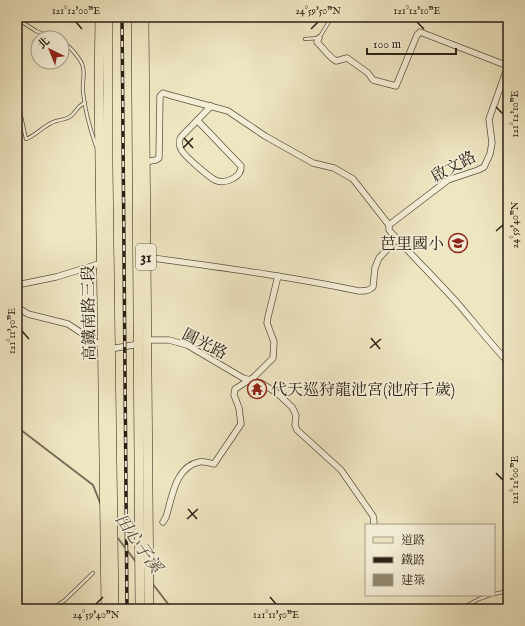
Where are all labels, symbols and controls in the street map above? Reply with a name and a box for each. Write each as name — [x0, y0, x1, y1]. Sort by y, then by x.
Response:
text: 121°12'00"E — [52, 5, 100, 18]
text: 24°59'50"N — [295, 5, 341, 18]
text: 121°12'10"E — [394, 5, 441, 18]
north arrow — [30, 30, 70, 70]
scale bar — [367, 30, 456, 56]
text: 北 — [35, 35, 53, 52]
text: 100 m — [373, 37, 401, 52]
text: 121°12'10"E — [509, 90, 522, 137]
street label: 啟文路 — [428, 148, 480, 188]
text: 24°59'40"N — [509, 201, 522, 248]
school or university icon: 芭里國小 — [447, 232, 469, 254]
place label: 芭里國小 — [380, 235, 444, 255]
road number: 31 — [136, 244, 156, 270]
street label: 高鐵南路三段 — [79, 265, 101, 361]
text: 121°11'50"E — [6, 308, 19, 354]
street label: 圓光路 — [178, 325, 230, 365]
temple icon: 代天巡狩龍池宮(池府千歲) — [246, 378, 268, 400]
place label: 代天巡狩龍池宮(池府千歲) — [271, 381, 455, 401]
text: 121°12'00"E — [509, 456, 522, 504]
water label: 田心子溪 — [110, 510, 167, 579]
legend — [365, 524, 495, 596]
text: 道路 — [401, 533, 425, 548]
text: 鐵路 — [401, 553, 425, 568]
text: 建築 — [401, 573, 425, 588]
text: 24°59'40"N — [73, 609, 120, 622]
text: 121°11'50"E — [253, 609, 299, 622]

